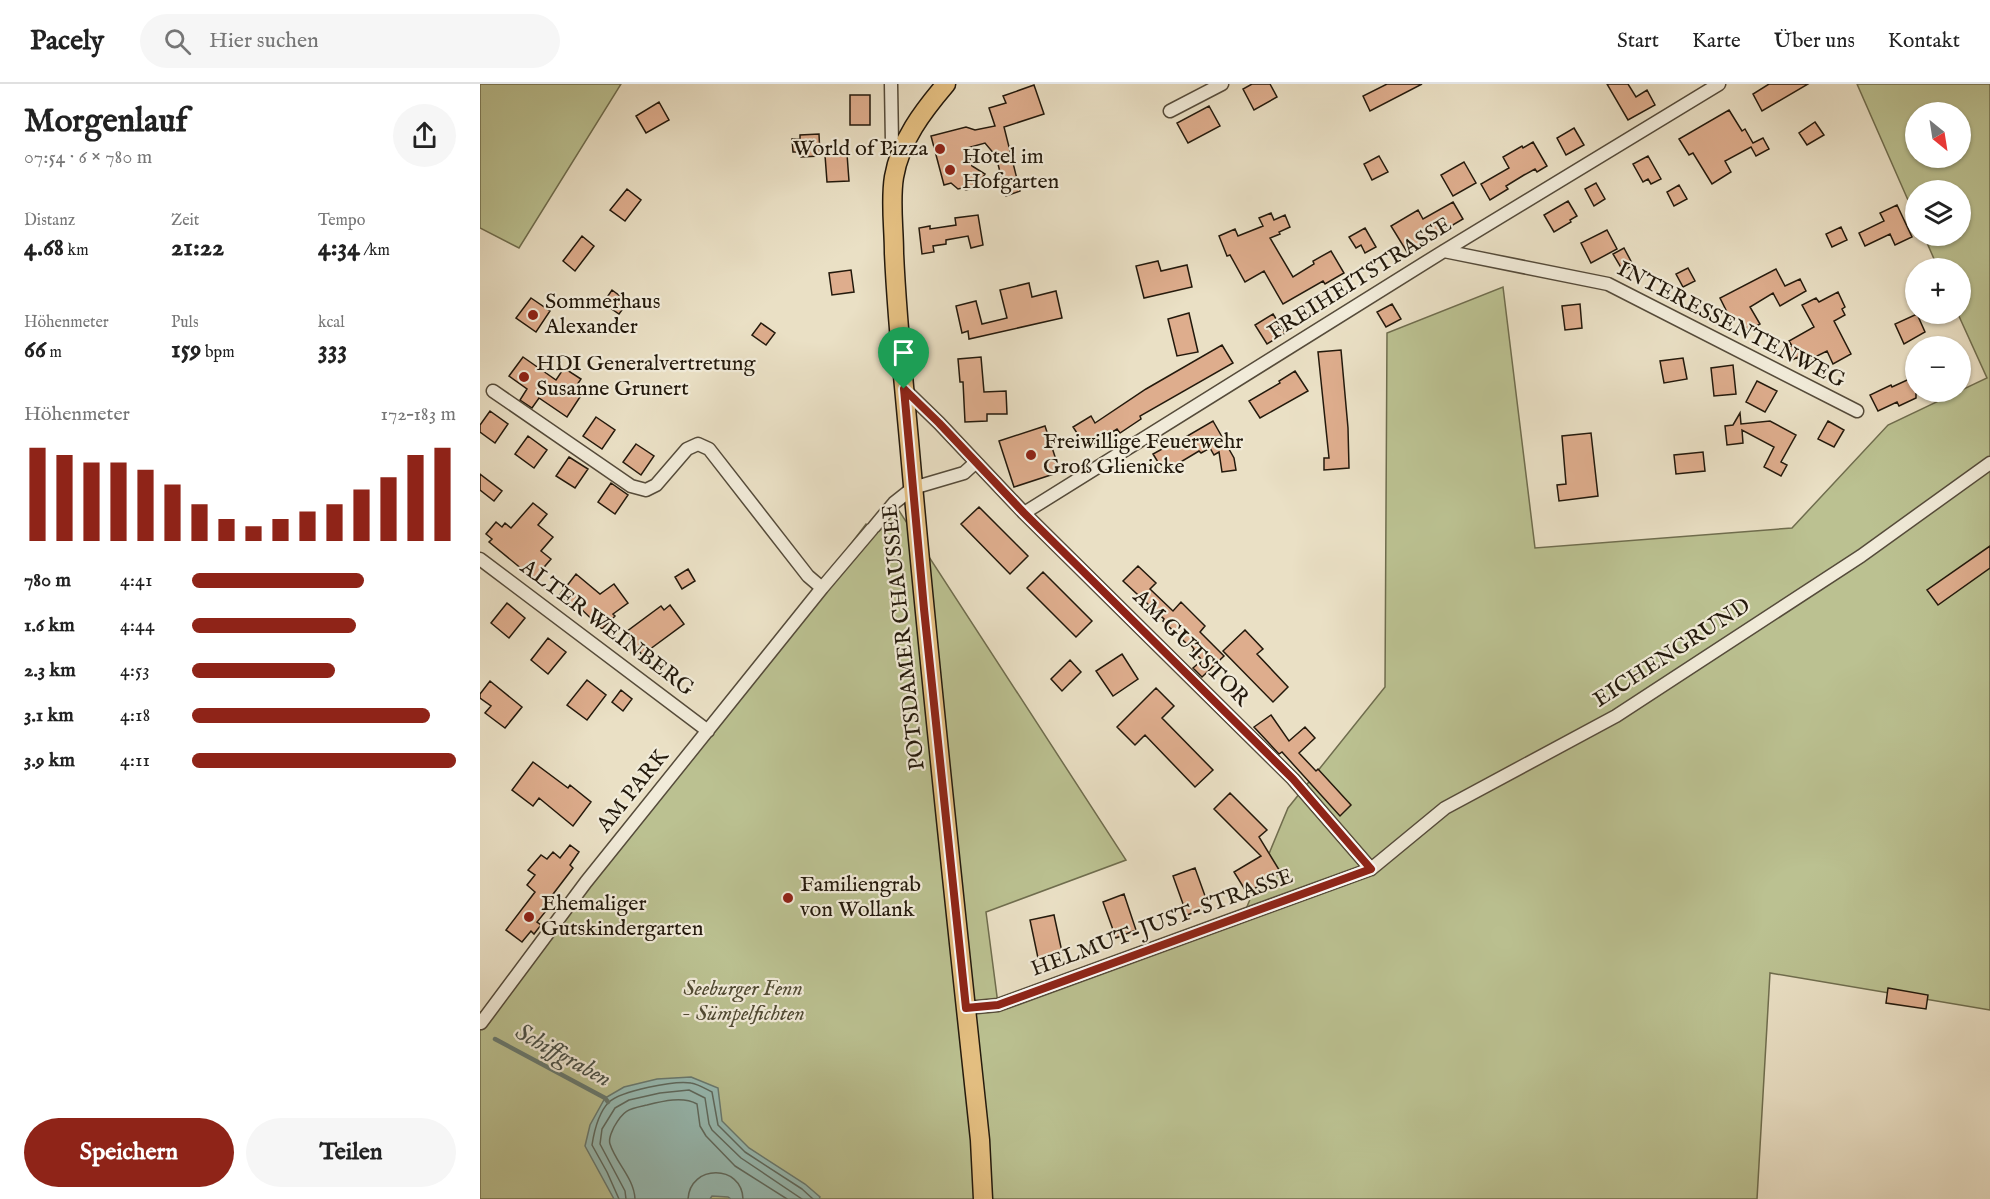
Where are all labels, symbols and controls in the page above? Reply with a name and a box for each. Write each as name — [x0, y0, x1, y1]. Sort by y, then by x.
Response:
search box — [140, 14, 560, 68]
text: Pacely — [30, 24, 104, 59]
icon: search — [161, 25, 194, 58]
text: Hier suchen — [209, 27, 319, 55]
text: Start — [1617, 28, 1659, 55]
text: Karte — [1692, 28, 1741, 55]
text: Über uns — [1774, 28, 1855, 55]
text: Kontakt — [1888, 28, 1960, 55]
text: Morgenlauf — [24, 101, 188, 143]
north arrow — [1905, 102, 1971, 168]
map controls — [1905, 102, 1971, 402]
button: share — [393, 104, 456, 167]
place label: World of Pizza — [793, 135, 928, 163]
marker: World of Pizza — [933, 142, 947, 156]
place label: Hotel im Hofgarten — [962, 143, 1059, 196]
text: 07:54 · 6 × 780 m — [24, 145, 152, 170]
marker: Hotel im Hofgarten — [943, 163, 957, 177]
button: layers — [1905, 180, 1971, 246]
text: Distanz — [24, 211, 75, 231]
text: Zeit — [171, 211, 199, 231]
text: Tempo — [318, 211, 365, 231]
street label: FREIHEITSTRASSE — [1263, 211, 1457, 347]
text: 4.68 — [24, 231, 64, 264]
text: 21:22 — [171, 231, 224, 264]
text: 4:34 — [318, 231, 360, 264]
text: km — [64, 241, 89, 261]
text: /km — [360, 241, 390, 261]
street label: INTERESSENTENWEG — [1612, 255, 1850, 395]
button: + — [1905, 258, 1971, 324]
place label: Sommerhaus Alexander — [544, 288, 661, 341]
marker: Sommerhaus Alexander — [526, 308, 540, 322]
text: Höhenmeter — [24, 313, 109, 333]
text: Puls — [171, 313, 199, 333]
text: kcal — [318, 313, 345, 333]
pin — [878, 327, 929, 389]
text: 66 — [24, 333, 46, 366]
text: 159 — [171, 333, 201, 366]
text: 333 — [318, 333, 347, 366]
icon: arrive — [887, 336, 920, 369]
button: − — [1905, 336, 1971, 402]
text: m — [46, 343, 62, 363]
text: bpm — [201, 343, 235, 363]
place label: HDI Generalvertretung Susanne Grunert — [536, 350, 757, 403]
marker: HDI Generalvertretung Susanne Grunert — [517, 370, 531, 384]
text: Höhenmeter — [24, 402, 130, 427]
text: 172–183 m — [381, 402, 456, 427]
place label: Freiwillige Feuerwehr Groß Glienicke — [1043, 428, 1243, 481]
marker: Freiwillige Feuerwehr Groß Glienicke — [1024, 448, 1038, 462]
street label: POTSDAMER CHAUSSEE — [876, 502, 932, 772]
street label: ALTER WEINBERG — [514, 553, 700, 703]
text: 780 m — [24, 568, 71, 593]
text: 4:41 — [120, 568, 152, 593]
street label: AM GUTSTOR — [1126, 583, 1256, 713]
street label: EICHENGRUND — [1588, 592, 1756, 714]
text: 1.6 km — [24, 613, 75, 638]
text: 4:44 — [120, 613, 155, 638]
text: 2.3 km — [24, 658, 76, 683]
text: 4:53 — [120, 658, 150, 683]
text: 3.1 km — [24, 703, 74, 728]
text: 4:18 — [120, 703, 150, 728]
street label: AM PARK — [590, 743, 676, 839]
text: 3.9 km — [24, 748, 75, 773]
text: 4:11 — [120, 748, 150, 773]
street label: HELMUT-JUST-STRASSE — [1027, 862, 1297, 984]
place label: Familiengrab von Wollank — [800, 871, 921, 924]
place label: Ehemaliger Gutskindergarten — [541, 890, 704, 943]
marker: Familiengrab von Wollank — [781, 891, 795, 905]
marker: Ehemaliger Gutskindergarten — [522, 910, 536, 924]
park label: Seeburger Fenn - Sümpelfichten — [681, 975, 805, 1028]
water label: Schiffgraben — [509, 1017, 617, 1095]
button: Speichern — [24, 1118, 234, 1187]
button: Teilen — [246, 1118, 456, 1187]

